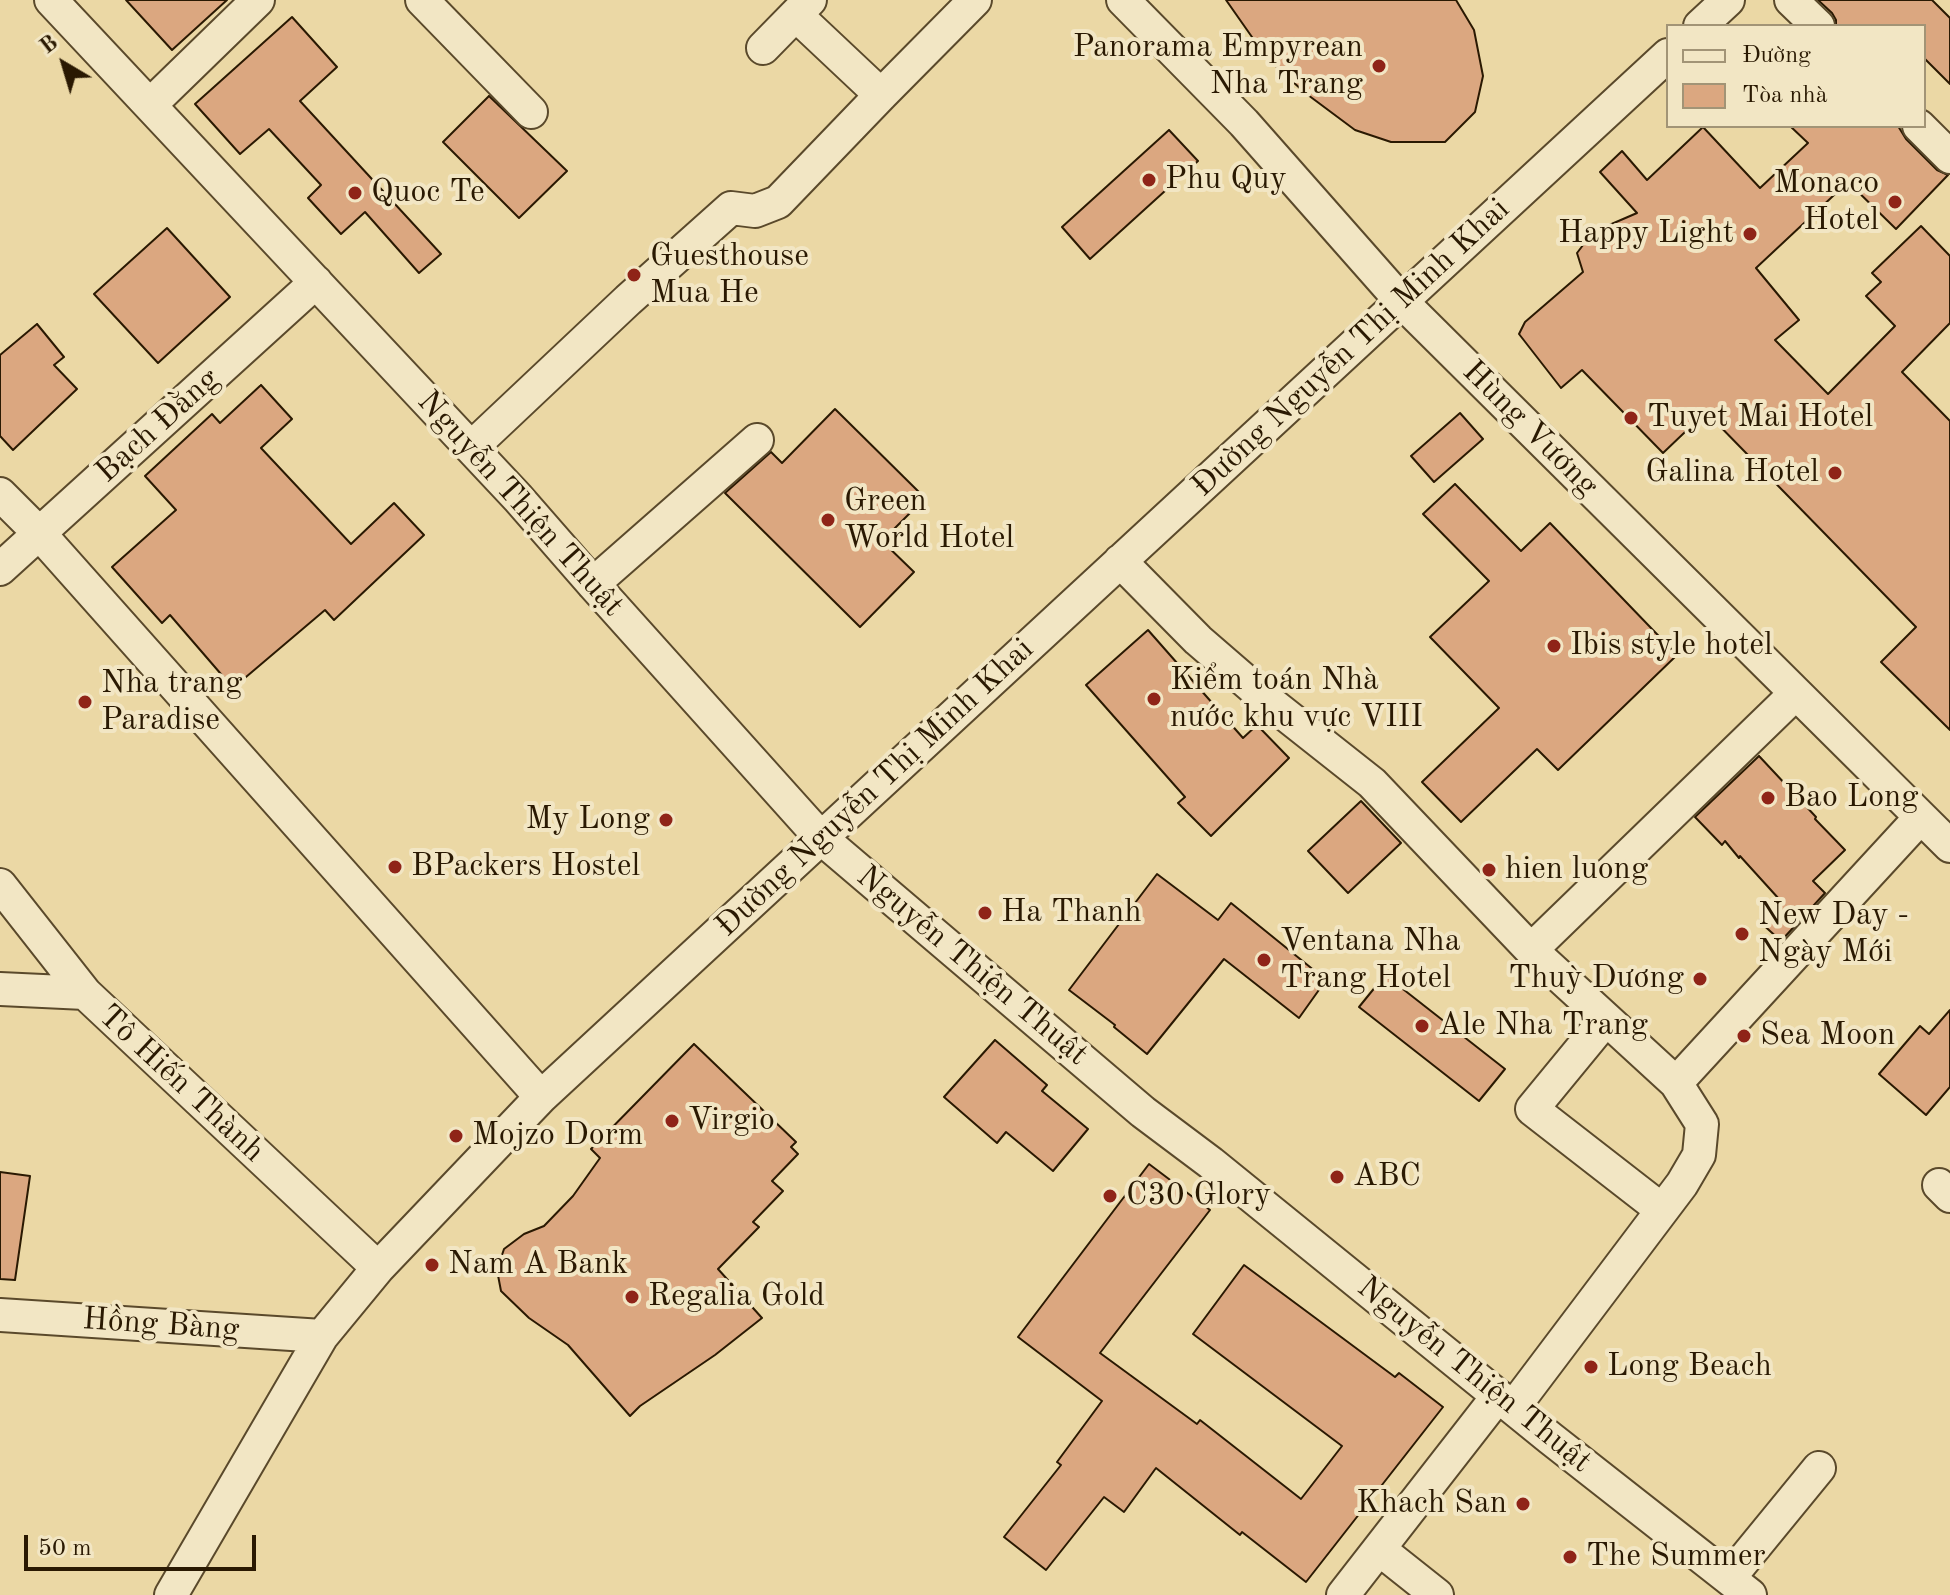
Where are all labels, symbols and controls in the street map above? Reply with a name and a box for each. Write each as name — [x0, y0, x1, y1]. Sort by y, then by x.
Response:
north arrow — [24, 24, 104, 104]
legend — [1666, 24, 1926, 128]
place label: Panorama Empyrean Nha Trang — [1073, 29, 1363, 104]
text: B — [36, 32, 62, 59]
text: Đường — [1742, 44, 1811, 68]
marker: Panorama Empyrean Nha Trang — [1370, 57, 1388, 75]
text: Tòa nhà — [1742, 84, 1828, 108]
place label: Phu Quy — [1165, 161, 1287, 199]
place label: Monaco Hotel — [1773, 165, 1879, 240]
marker: Phu Quy — [1140, 171, 1158, 189]
place label: Quoc Te — [371, 174, 485, 212]
marker: Quoc Te — [346, 184, 364, 202]
street label: Đường Nguyễn Thị Minh Khai — [1184, 191, 1518, 505]
marker: Monaco Hotel — [1886, 193, 1904, 211]
place label: Happy Light — [1558, 215, 1734, 253]
marker: Happy Light — [1741, 225, 1759, 243]
place label: Guesthouse Mua He — [650, 238, 809, 313]
marker: Guesthouse Mua He — [625, 266, 643, 284]
street label: Hùng Vương — [1454, 353, 1606, 505]
street label: Bạch Đằng — [88, 360, 228, 492]
street label: Nguyễn Thiện Thuật — [408, 383, 632, 625]
place label: Tuyet Mai Hotel — [1647, 399, 1873, 437]
marker: Tuyet Mai Hotel — [1622, 409, 1640, 427]
place label: Galina Hotel — [1645, 454, 1819, 492]
marker: Galina Hotel — [1826, 464, 1844, 482]
place label: Green World Hotel — [844, 483, 1014, 558]
marker: Green World Hotel — [819, 511, 837, 529]
place label: Ibis style hotel — [1570, 627, 1773, 665]
street label: Đường Nguyễn Thị Minh Khai — [708, 631, 1042, 945]
marker: Ibis style hotel — [1545, 637, 1563, 655]
place label: Kiểm toán Nhà nước khu vực VIII — [1170, 662, 1423, 737]
place label: Nha trang Paradise — [101, 665, 243, 740]
marker: Kiểm toán Nhà nước khu vực VIII — [1145, 690, 1163, 708]
marker: Nha trang Paradise — [76, 693, 94, 711]
place label: Bao Long — [1784, 779, 1919, 817]
marker: Bao Long — [1759, 789, 1777, 807]
place label: My Long — [525, 801, 650, 839]
marker: My Long — [657, 811, 675, 829]
place label: BPackers Hostel — [411, 848, 640, 886]
place label: hien luong — [1505, 851, 1648, 889]
marker: BPackers Hostel — [386, 858, 404, 876]
street label: Nguyễn Thiện Thuật — [848, 858, 1096, 1074]
marker: hien luong — [1480, 861, 1498, 879]
place label: Ha Thanh — [1001, 894, 1142, 932]
place label: New Day - Ngày Mới — [1758, 897, 1909, 972]
marker: Ha Thanh — [976, 904, 994, 922]
place label: Ventana Nha Trang Hotel — [1280, 923, 1461, 998]
marker: New Day - Ngày Mới — [1733, 925, 1751, 943]
marker: Ventana Nha Trang Hotel — [1255, 951, 1273, 969]
place label: Thuỳ Dương — [1508, 960, 1684, 998]
marker: Thuỳ Dương — [1691, 970, 1709, 988]
street label: Tô Hiến Thành — [90, 997, 272, 1171]
place label: Ale Nha Trang — [1438, 1007, 1648, 1045]
marker: Ale Nha Trang — [1413, 1017, 1431, 1035]
place label: Sea Moon — [1760, 1017, 1895, 1055]
marker: Sea Moon — [1735, 1027, 1753, 1045]
place label: Virgio — [688, 1102, 775, 1140]
marker: Virgio — [663, 1112, 681, 1130]
place label: Mojzo Dorm — [472, 1117, 643, 1155]
marker: Mojzo Dorm — [447, 1127, 465, 1145]
place label: ABC — [1353, 1158, 1421, 1196]
marker: ABC — [1328, 1168, 1346, 1186]
place label: C30 Glory — [1126, 1177, 1271, 1215]
marker: C30 Glory — [1101, 1187, 1119, 1205]
place label: Nam A Bank — [448, 1246, 628, 1284]
marker: Nam A Bank — [423, 1256, 441, 1274]
street label: Nguyễn Thiện Thuật — [1349, 1269, 1599, 1481]
place label: Regalia Gold — [648, 1278, 825, 1316]
marker: Regalia Gold — [623, 1288, 641, 1306]
street label: Hồng Bàng — [81, 1300, 241, 1350]
place label: Long Beach — [1607, 1348, 1772, 1386]
marker: Long Beach — [1582, 1358, 1600, 1376]
place label: Khach San — [1356, 1485, 1507, 1523]
marker: Khach San — [1514, 1495, 1532, 1513]
scale bar — [28, 1519, 260, 1569]
text: 50 m — [38, 1537, 92, 1561]
place label: The Summer — [1586, 1538, 1766, 1576]
marker: The Summer — [1561, 1548, 1579, 1566]

